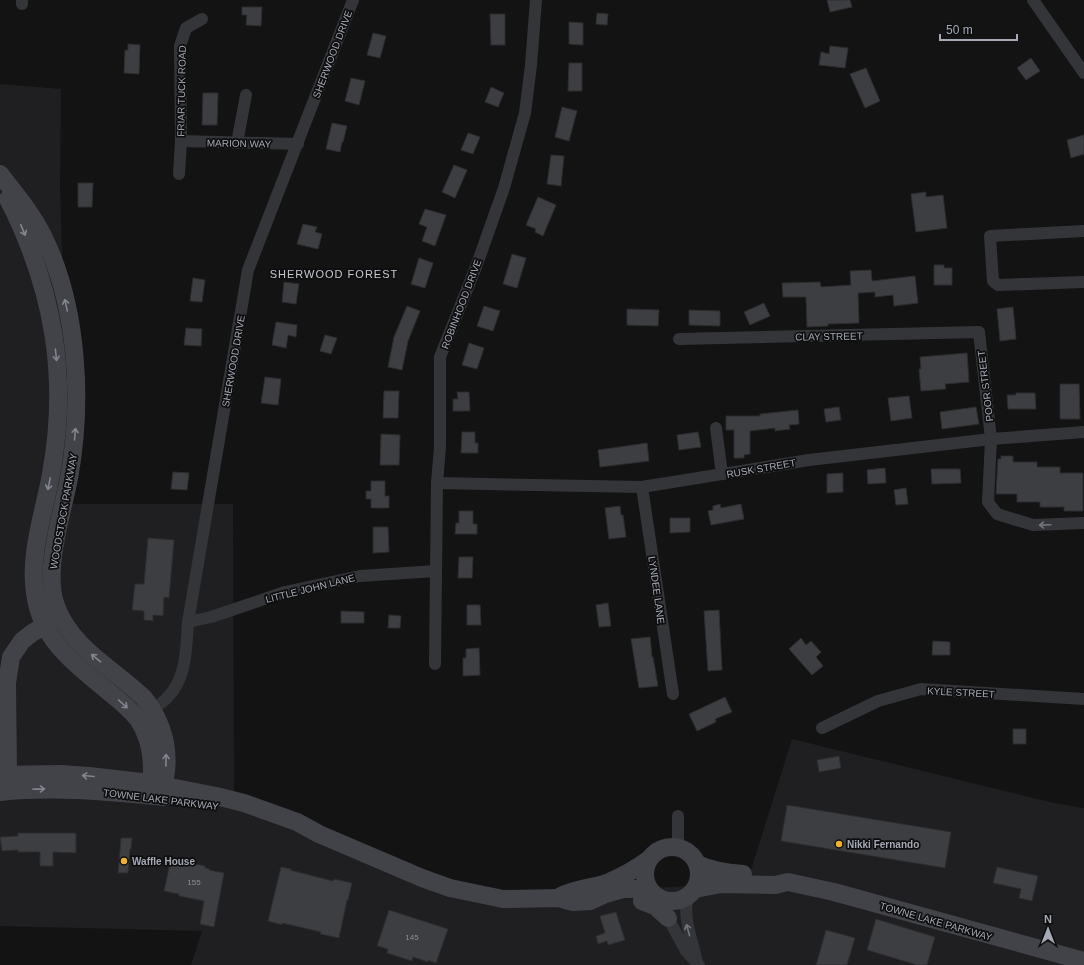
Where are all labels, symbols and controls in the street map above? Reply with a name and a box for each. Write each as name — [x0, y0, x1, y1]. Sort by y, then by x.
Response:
street label: SHERWOOD DRIVE — [311, 8, 354, 100]
scale bar — [940, 16, 1017, 42]
text: 50 m — [946, 23, 973, 37]
street label: FRIAR TUCK ROAD — [175, 45, 188, 137]
street label: MARION WAY — [207, 137, 272, 150]
one-way arrow — [20, 223, 27, 235]
street label: ROBINHOOD DRIVE — [439, 258, 484, 351]
district label: SHERWOOD FOREST — [270, 268, 398, 280]
one-way arrow — [62, 298, 70, 311]
street label: SHERWOOD DRIVE — [220, 314, 247, 408]
street label: CLAY STREET — [795, 330, 863, 343]
one-way arrow — [52, 348, 60, 361]
street label: POOR STREET — [976, 350, 995, 422]
one-way arrow — [71, 428, 79, 441]
street label: WOODSTOCK PARKWAY — [48, 452, 79, 570]
street label: RUSK STREET — [726, 457, 797, 480]
one-way arrow — [45, 477, 53, 490]
one-way arrow — [1039, 521, 1052, 528]
street label: LYNDEE LANE — [646, 556, 667, 625]
street label: LITTLE JOHN LANE — [264, 572, 356, 605]
one-way arrow — [91, 654, 102, 662]
street label: KYLE STREET — [927, 685, 995, 700]
one-way arrow — [117, 699, 128, 708]
one-way arrow — [162, 754, 170, 767]
one-way arrow — [82, 772, 95, 779]
one-way arrow — [32, 785, 45, 793]
street label: TOWNE LAKE PARKWAY — [103, 787, 220, 812]
marker: Nikki Fernando — [834, 839, 844, 849]
place label: Nikki Fernando — [847, 839, 919, 850]
marker: Waffle House — [119, 856, 129, 866]
place label: Waffle House — [132, 856, 195, 867]
house number: 155 — [187, 878, 201, 887]
street label: TOWNE LAKE PARKWAY — [878, 900, 994, 943]
north arrow — [1028, 909, 1068, 949]
text: N — [1044, 913, 1052, 925]
one-way arrow — [684, 924, 692, 937]
house number: 145 — [405, 933, 419, 942]

